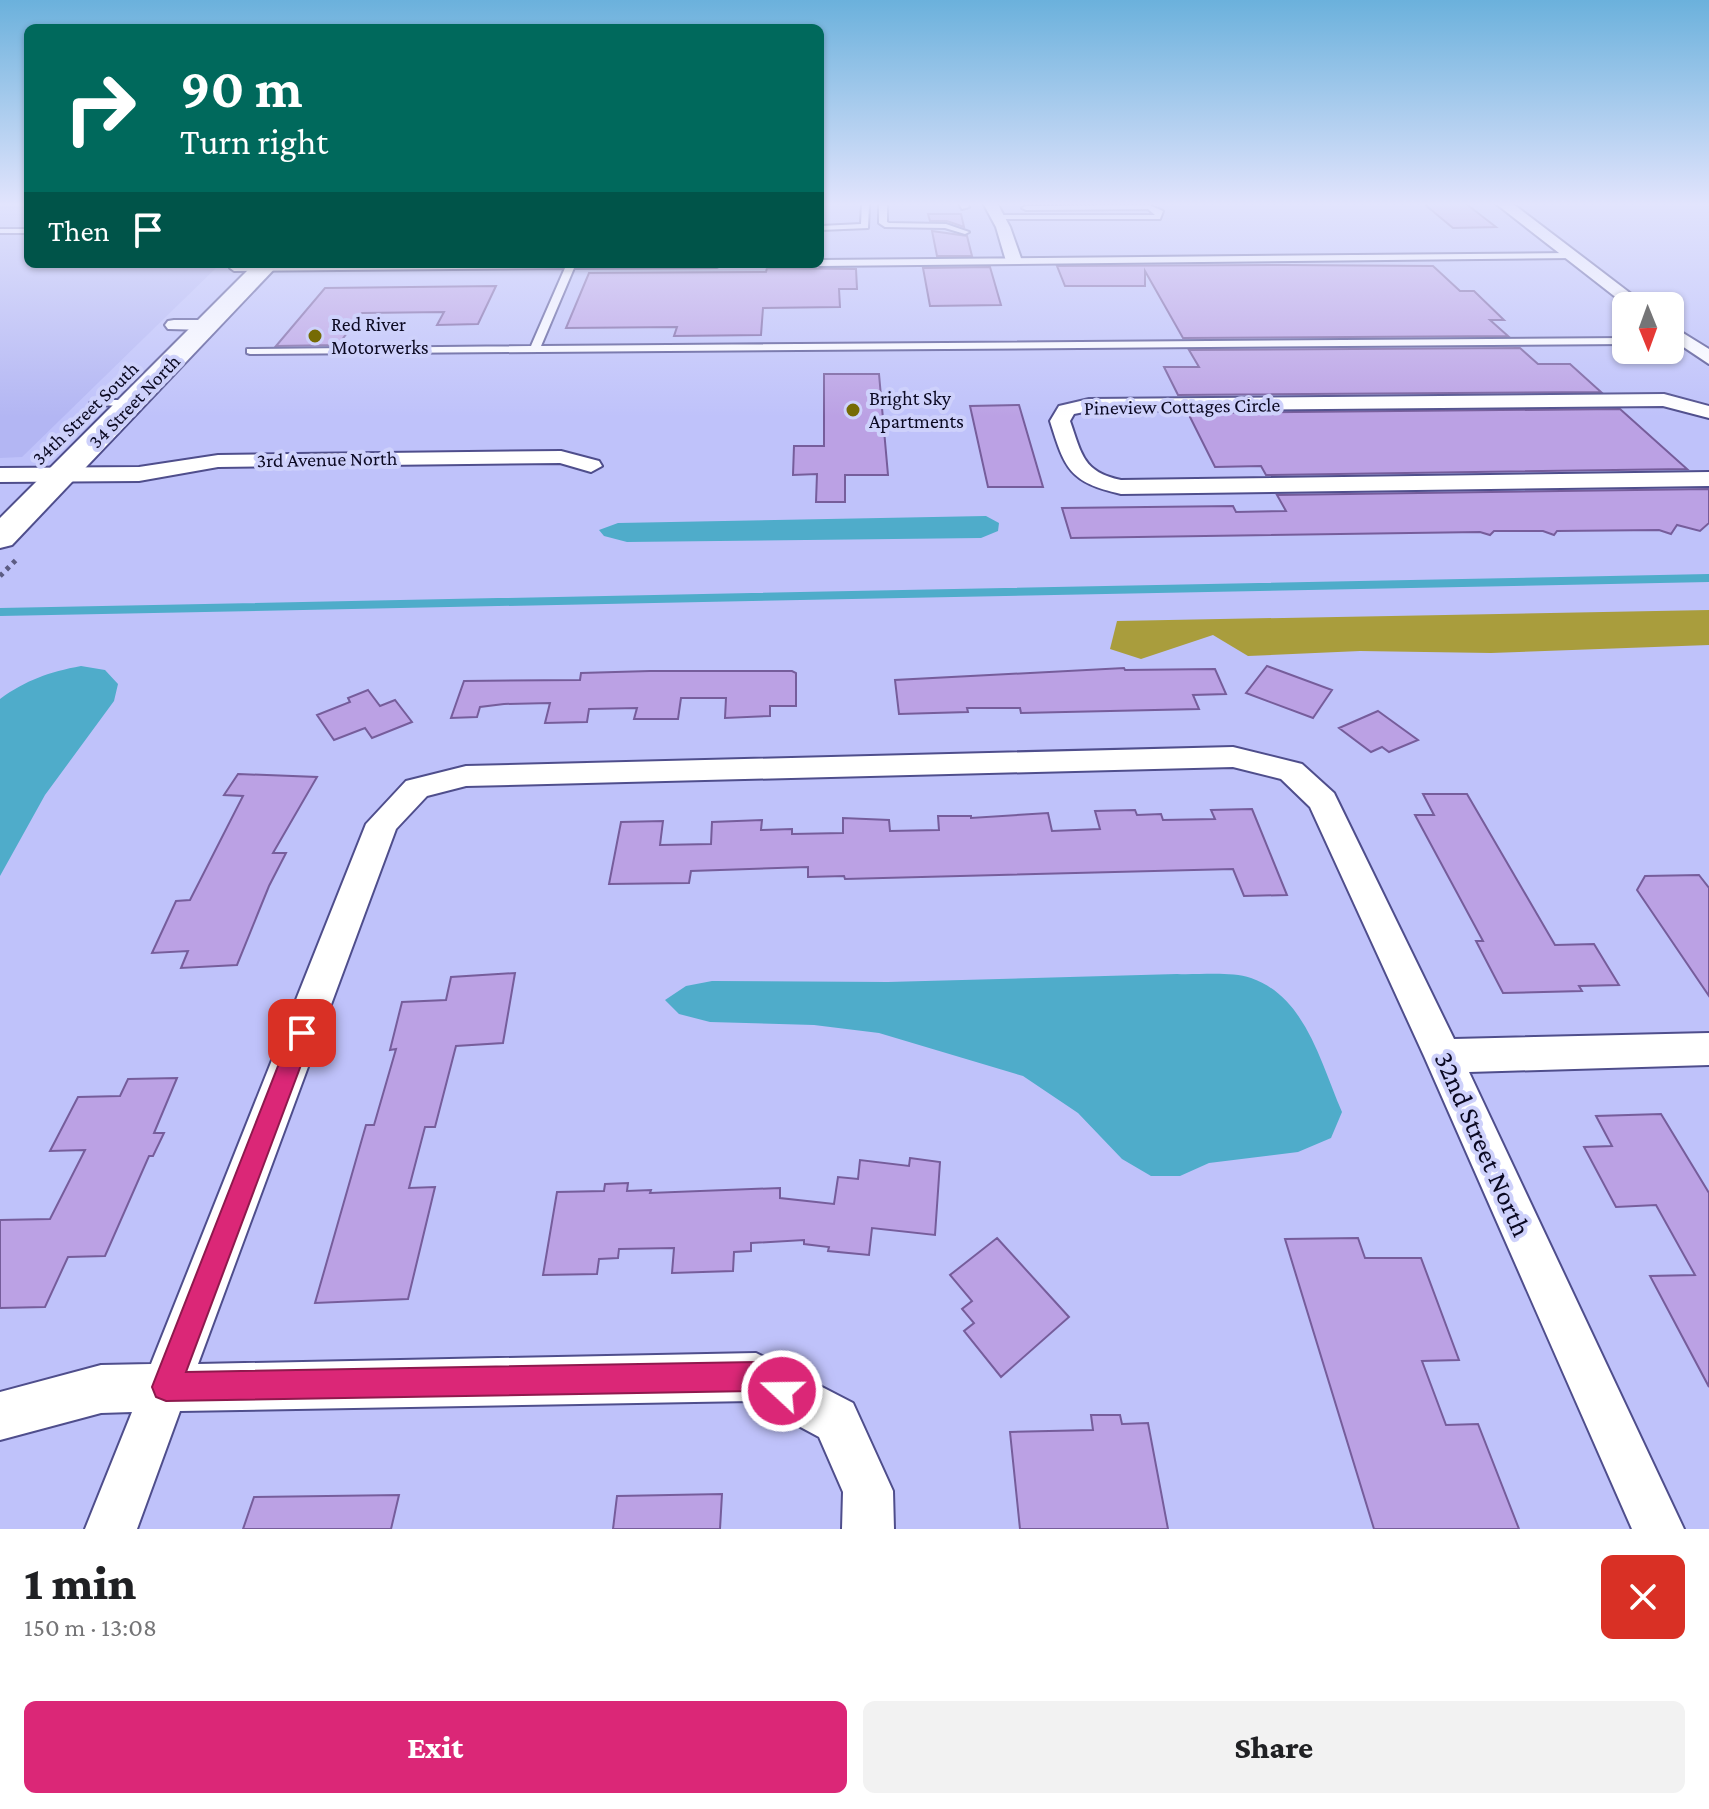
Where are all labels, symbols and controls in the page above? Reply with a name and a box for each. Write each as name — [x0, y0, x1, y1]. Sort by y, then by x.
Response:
icon: right — [48, 56, 152, 160]
text: 90 m — [180, 57, 303, 119]
text: Turn right — [180, 122, 328, 162]
icon: arrive — [126, 208, 170, 252]
text: Then — [48, 214, 110, 247]
north arrow — [1612, 292, 1684, 364]
map controls — [1612, 292, 1684, 364]
place label: Red River Motorwerks — [331, 313, 429, 358]
marker: Red River Motorwerks — [306, 327, 324, 345]
street label: 34 Street North — [84, 349, 184, 452]
street label: 34th Street South — [27, 357, 143, 469]
place label: Bright Sky Apartments — [869, 387, 964, 433]
street label: Pineview Cottages Circle — [1084, 393, 1281, 420]
marker: Bright Sky Apartments — [844, 401, 862, 419]
street label: 3rd Avenue North — [257, 447, 398, 471]
pin — [268, 999, 336, 1067]
icon: arrive — [280, 1011, 324, 1055]
street label: 32nd Street North — [1428, 1047, 1538, 1241]
position arrow — [740, 1349, 824, 1433]
button: close — [1601, 1555, 1685, 1639]
text: 1 min — [24, 1556, 136, 1609]
text: 150 m · 13:08 — [24, 1613, 157, 1642]
button: Exit — [24, 1701, 847, 1793]
button: Share — [863, 1701, 1685, 1793]

